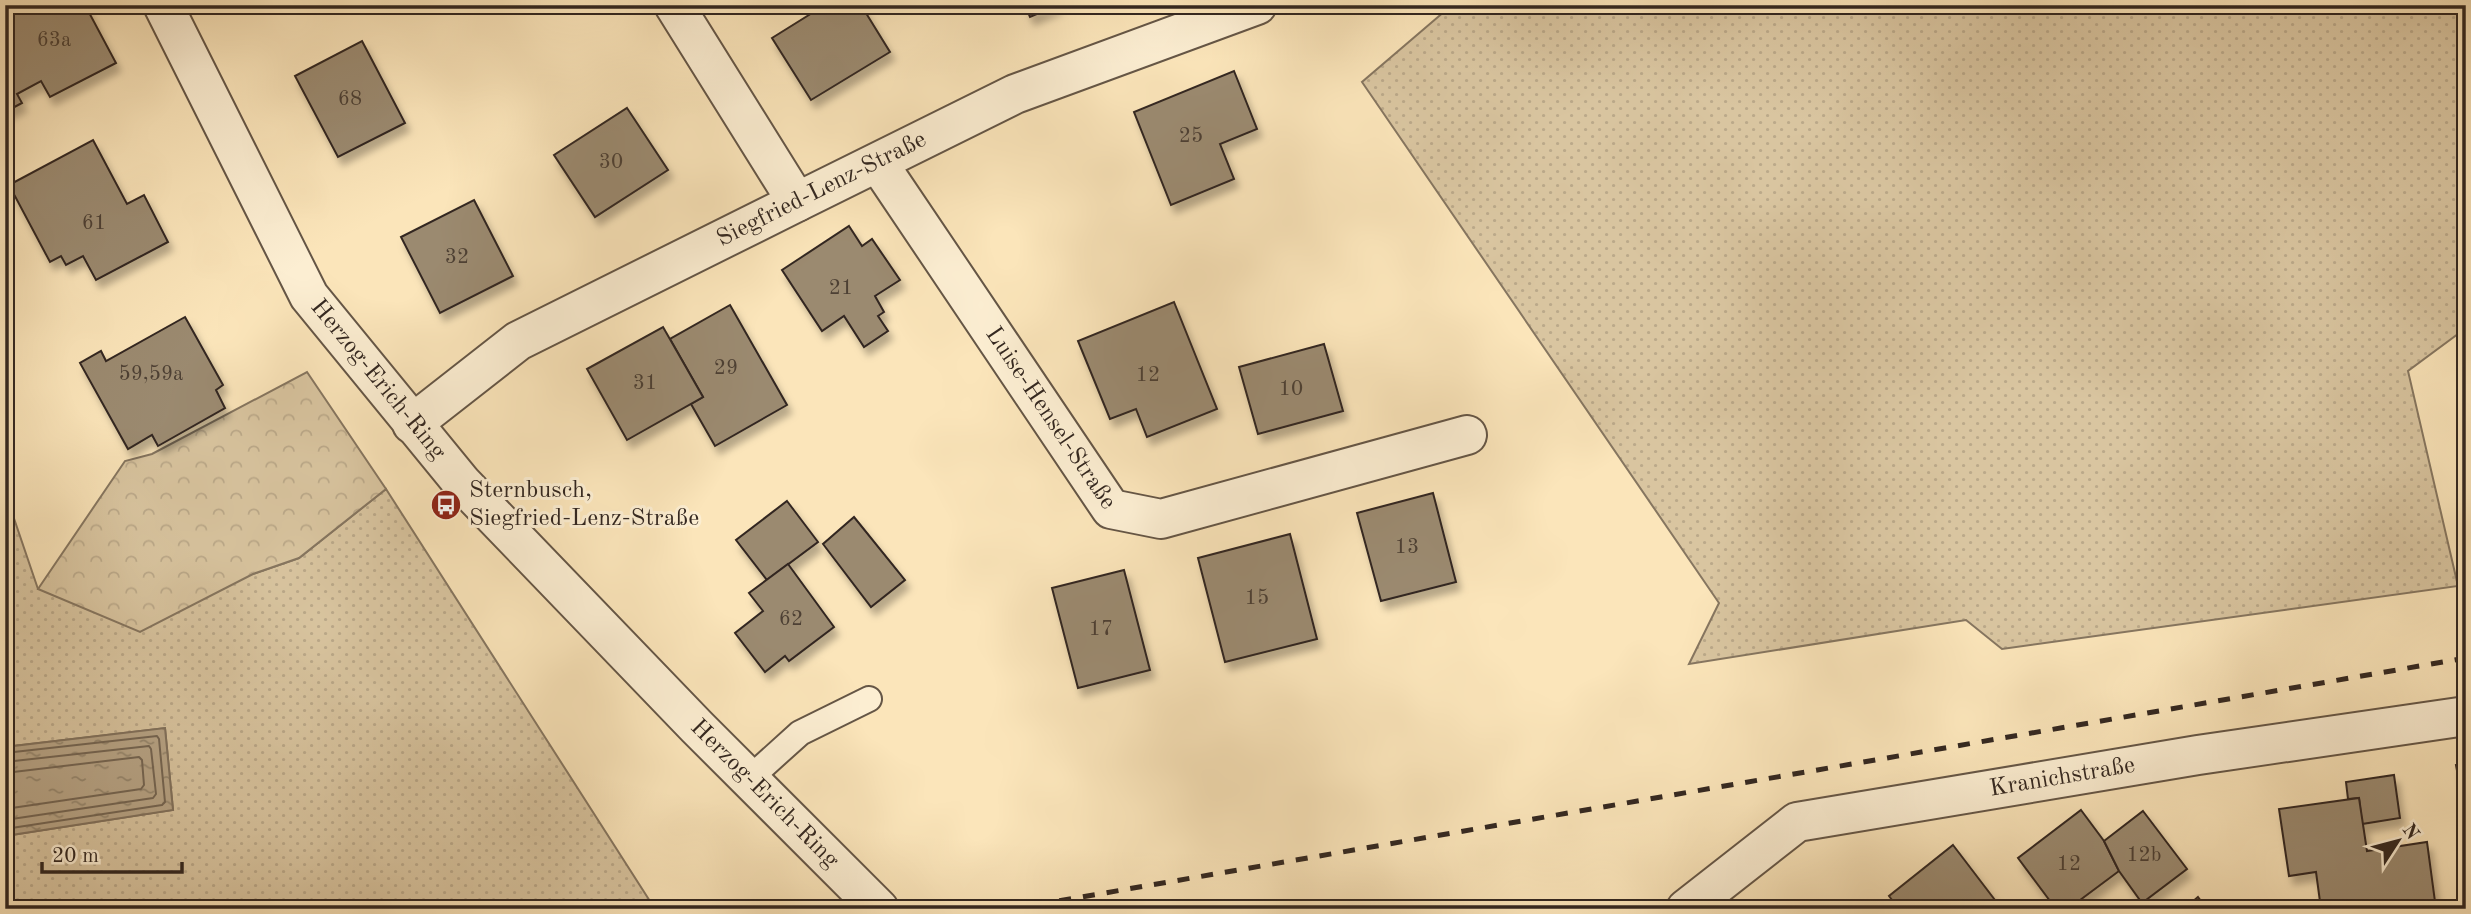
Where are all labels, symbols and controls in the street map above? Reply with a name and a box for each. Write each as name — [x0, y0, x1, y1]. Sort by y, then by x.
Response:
house number: 63a — [37, 30, 71, 51]
house number: 68 — [338, 89, 362, 110]
house number: 25 — [1179, 126, 1203, 147]
street label: Siegfried-Lenz-Straße — [713, 128, 930, 252]
house number: 30 — [599, 152, 623, 173]
house number: 61 — [82, 213, 106, 234]
house number: 32 — [445, 247, 469, 268]
house number: 21 — [829, 278, 853, 299]
street label: Herzog-Erich-Ring — [305, 295, 450, 465]
street label: Luise-Hensel-Straße — [980, 323, 1120, 514]
house number: 29 — [714, 358, 738, 379]
house number: 59,59a — [119, 364, 183, 385]
house number: 12 — [1136, 365, 1160, 386]
house number: 31 — [633, 373, 657, 394]
house number: 10 — [1279, 379, 1303, 400]
place label: Sternbusch, Siegfried-Lenz-Straße — [469, 479, 699, 531]
bus stop icon: Sternbusch, Siegfried-Lenz-Straße — [429, 488, 463, 522]
house number: 13 — [1395, 537, 1419, 558]
house number: 15 — [1245, 588, 1269, 609]
house number: 62 — [779, 609, 803, 630]
house number: 17 — [1089, 619, 1113, 640]
street label: Herzog-Erich-Ring — [685, 715, 843, 873]
street label: Kranichstraße — [1988, 754, 2137, 802]
north arrow — [2362, 806, 2432, 876]
text: N — [2398, 821, 2422, 844]
scale bar — [42, 830, 182, 874]
house number: 12b — [2126, 845, 2162, 866]
text: 20 m — [52, 846, 99, 867]
house number: 12 — [2057, 854, 2081, 875]

